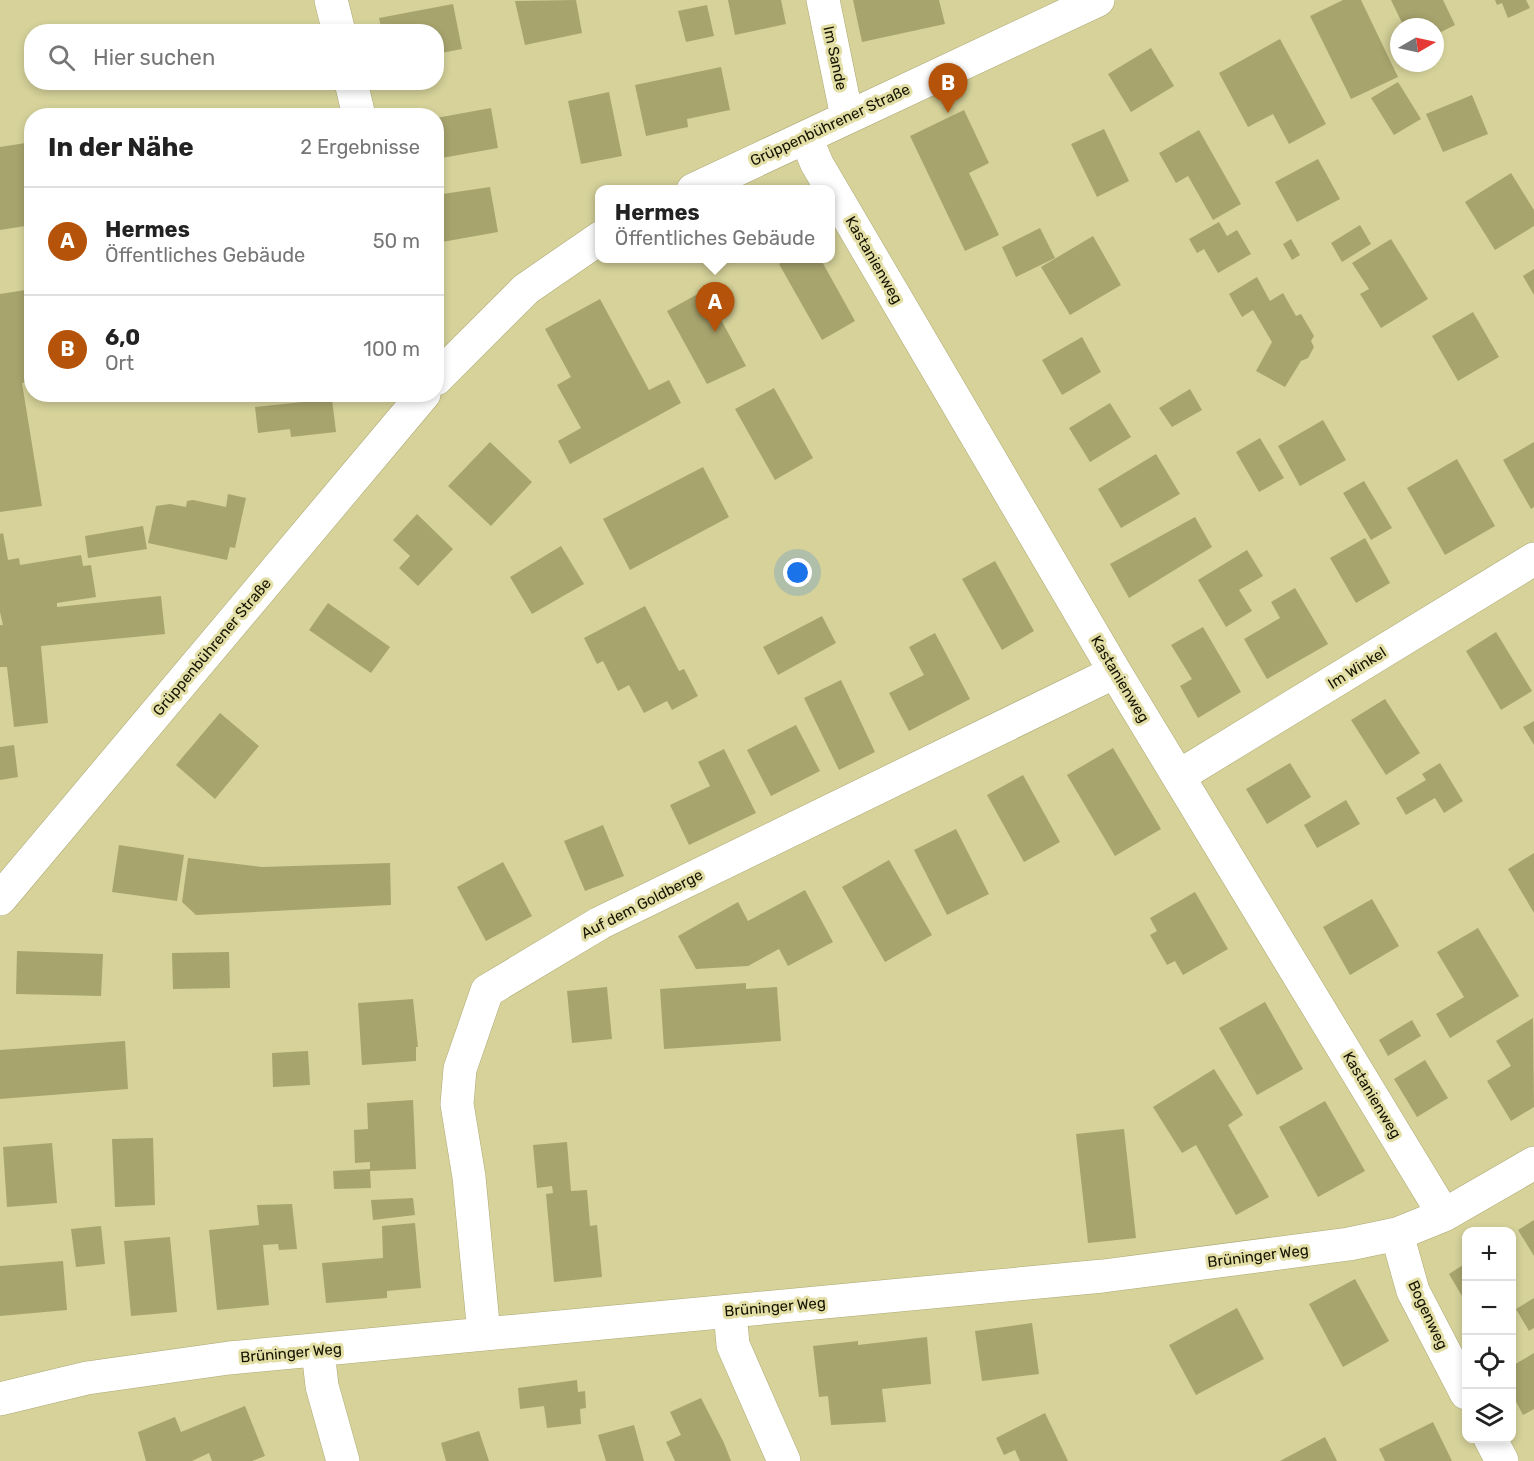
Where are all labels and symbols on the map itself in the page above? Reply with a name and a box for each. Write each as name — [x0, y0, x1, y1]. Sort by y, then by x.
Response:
north arrow — [1390, 18, 1444, 72]
street label: Im Sande — [819, 24, 851, 92]
pin: B — [928, 63, 968, 113]
street label: Grüppenbührener Straße — [747, 80, 913, 170]
street label: Kastanienweg — [842, 213, 906, 307]
pin: A — [696, 282, 734, 332]
your location — [783, 558, 812, 587]
street label: Grüppenbührener Straße — [149, 575, 275, 719]
street label: Kastanienweg — [1087, 632, 1153, 726]
street label: Im Winkel — [1325, 643, 1389, 693]
street label: Auf dem Goldberge — [578, 866, 706, 942]
street label: Kastanienweg — [1339, 1048, 1405, 1142]
street label: Brüninger Weg — [1206, 1241, 1310, 1271]
street label: Bogenweg — [1404, 1278, 1452, 1352]
street label: Brüninger Weg — [724, 1294, 826, 1320]
street label: Brüninger Weg — [240, 1340, 342, 1366]

